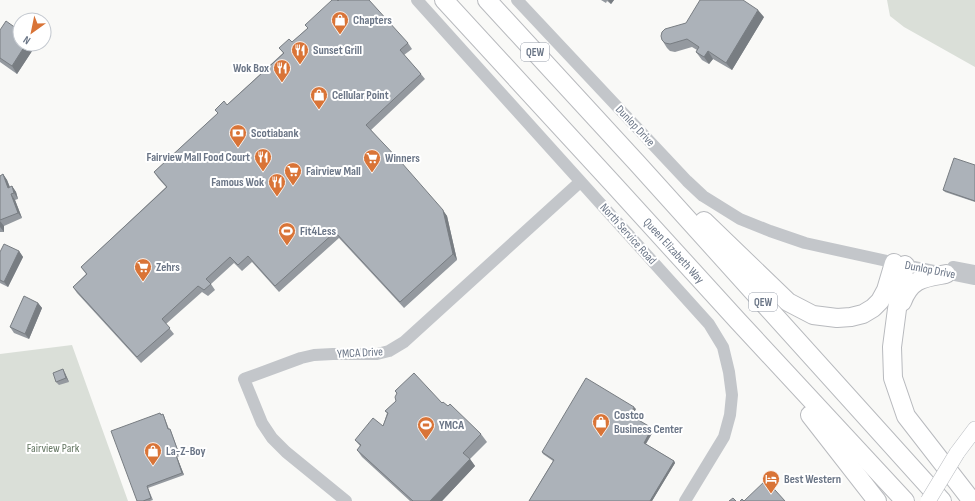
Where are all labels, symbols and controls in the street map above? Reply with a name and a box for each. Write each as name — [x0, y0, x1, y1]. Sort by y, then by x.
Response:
shop icon: Chapters — [330, 10, 350, 35]
north arrow — [12, 12, 52, 52]
place label: Chapters — [353, 13, 392, 28]
text: N — [21, 33, 33, 47]
restaurant icon: Sunset Grill — [290, 40, 310, 65]
place label: Sunset Grill — [313, 43, 362, 58]
road number: QEW — [521, 43, 549, 61]
restaurant icon: Wok Box — [272, 58, 292, 83]
place label: Wok Box — [233, 61, 269, 76]
shop icon: Cellular Point — [309, 85, 329, 110]
place label: Cellular Point — [332, 88, 389, 103]
street label: Dunlop Drive — [612, 102, 658, 150]
bank icon: Scotiabank — [228, 123, 248, 148]
place label: Scotiabank — [251, 126, 299, 141]
restaurant icon: Fairview Mall Food Court — [253, 147, 273, 172]
supermarket icon: Winners — [362, 148, 382, 173]
place label: Fairview Mall Food Court — [147, 150, 250, 165]
place label: Winners — [385, 151, 420, 166]
supermarket icon: Fairview Mall — [283, 161, 303, 186]
place label: Fairview Mall — [306, 164, 361, 179]
restaurant icon: Famous Wok — [267, 172, 287, 197]
place label: Famous Wok — [211, 175, 264, 190]
street label: North Service Road — [597, 200, 659, 268]
street label: Queen Elizabeth Way — [640, 215, 708, 287]
sports icon: Fit4Less — [277, 221, 297, 246]
place label: Fit4Less — [300, 224, 336, 239]
supermarket icon: Zehrs — [133, 257, 153, 282]
street label: Dunlop Drive — [903, 258, 957, 282]
place label: Zehrs — [156, 260, 180, 275]
road number: QEW — [749, 293, 777, 311]
street label: YMCA Drive — [337, 344, 384, 362]
place label: Costco Business Center — [614, 408, 683, 437]
shop icon: Costco Business Center — [591, 412, 611, 437]
sports icon: YMCA — [416, 415, 436, 440]
place label: YMCA — [439, 418, 464, 433]
park label: Fairview Park — [27, 441, 80, 456]
shop icon: La-Z-Boy — [143, 441, 163, 466]
place label: La-Z-Boy — [166, 444, 205, 459]
hotel icon: Best Western — [761, 469, 781, 494]
place label: Best Western — [784, 472, 841, 487]

